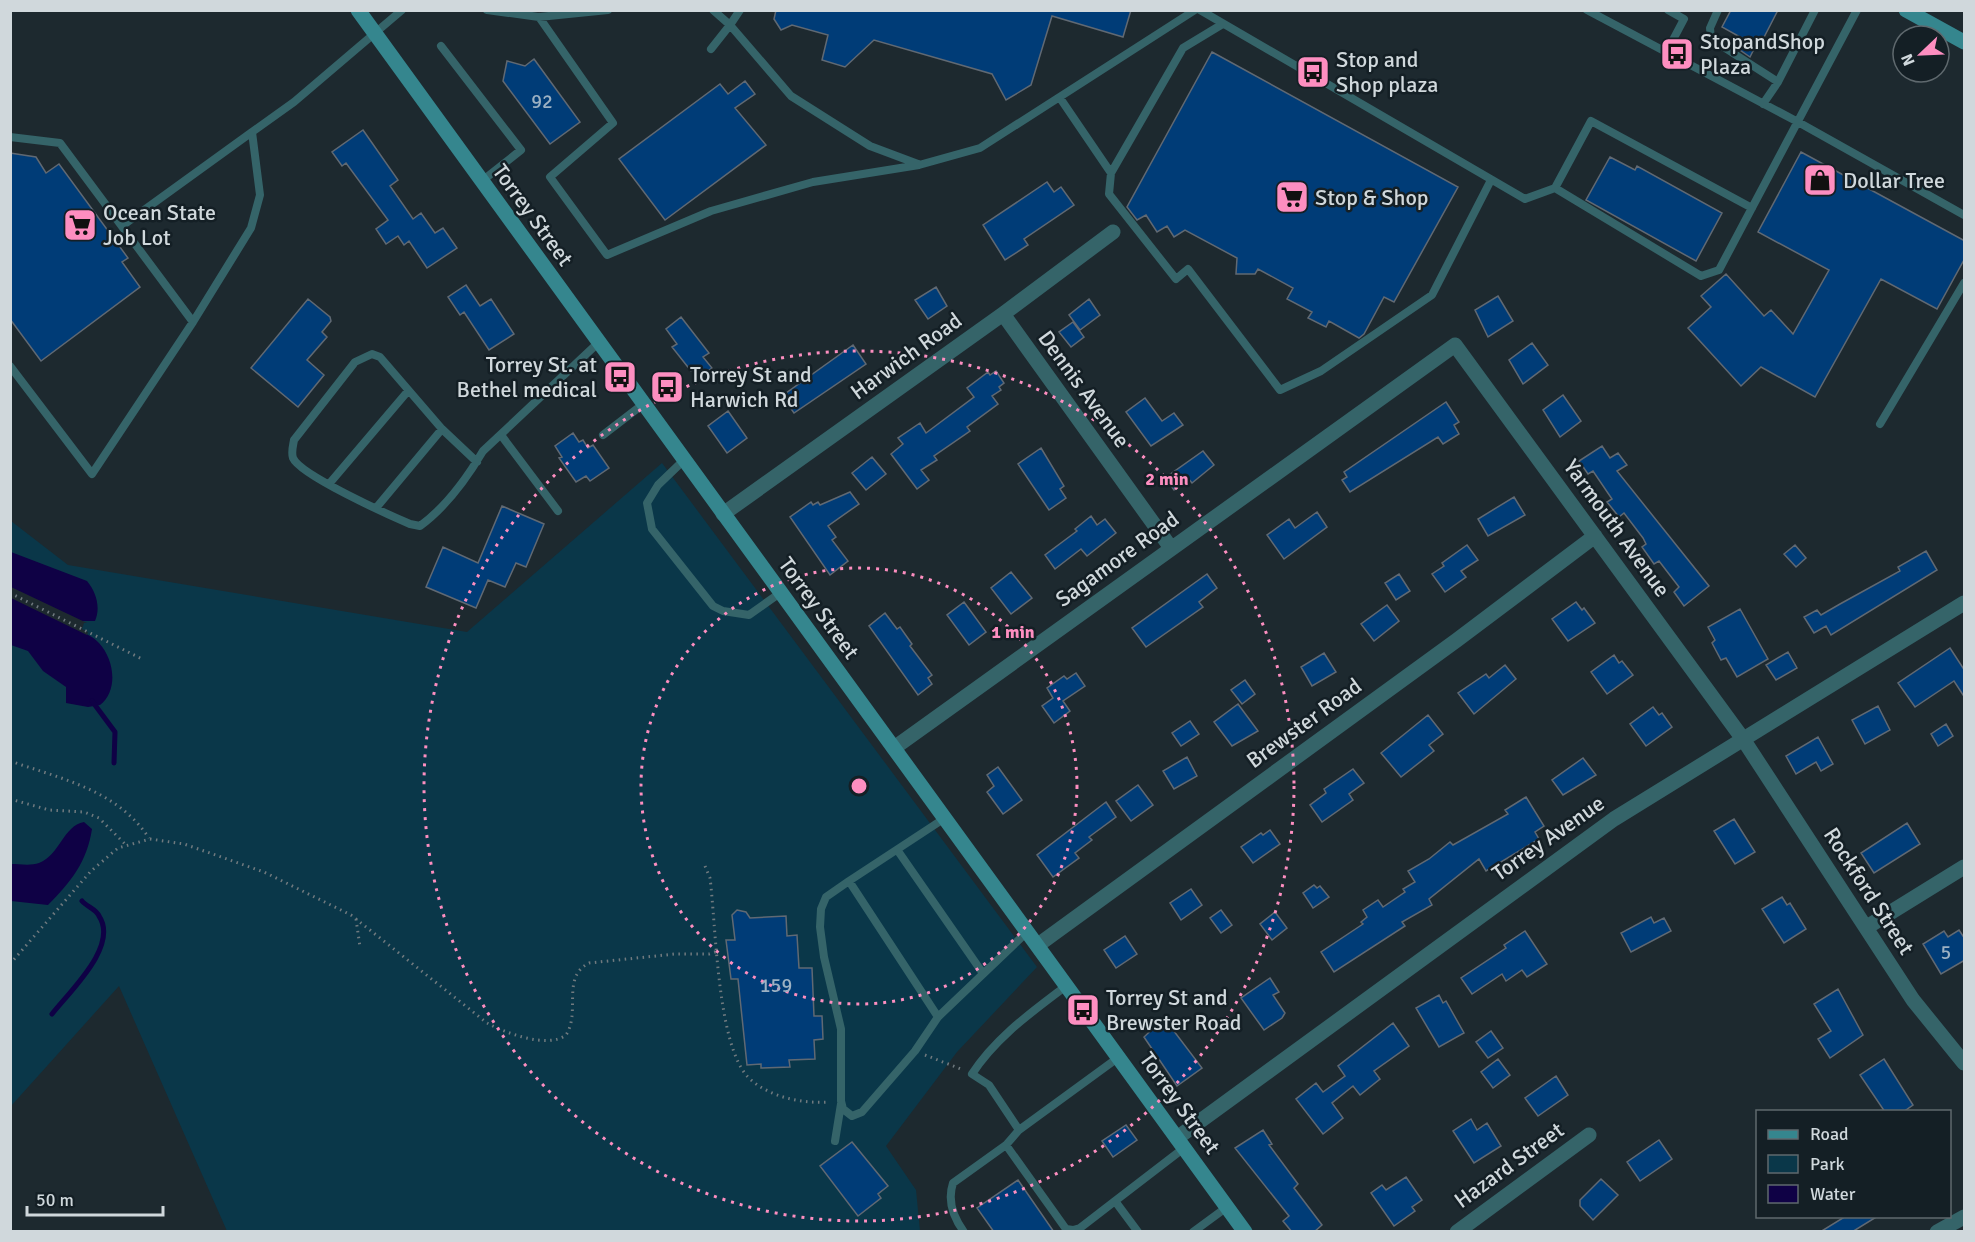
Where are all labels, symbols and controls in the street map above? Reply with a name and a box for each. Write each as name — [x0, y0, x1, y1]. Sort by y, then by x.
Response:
north arrow — [1891, 24, 1951, 84]
place label: StopandShop Plaza — [1700, 28, 1825, 80]
bus stop icon: StopandShop Plaza — [1659, 36, 1695, 72]
place label: Stop and Shop plaza — [1336, 46, 1438, 98]
text: N — [1897, 50, 1919, 69]
bus stop icon: Stop and Shop plaza — [1295, 54, 1331, 90]
house number: 92 — [531, 89, 553, 114]
street label: Torrey Street — [487, 159, 579, 271]
shop icon: Dollar Tree — [1802, 162, 1838, 198]
place label: Dollar Tree — [1843, 167, 1945, 194]
supermarket icon: Stop & Shop — [1274, 179, 1310, 215]
place label: Stop & Shop — [1315, 184, 1429, 211]
place label: Ocean State Job Lot — [103, 199, 216, 251]
supermarket icon: Ocean State Job Lot — [62, 207, 98, 243]
street label: Harwich Road — [845, 307, 967, 405]
street label: Dennis Avenue — [1032, 325, 1136, 453]
place label: Torrey St. at Bethel medical — [457, 351, 597, 403]
bus stop icon: Torrey St. at Bethel medical — [602, 359, 638, 395]
place label: Torrey St and Harwich Rd — [690, 361, 812, 413]
bus stop icon: Torrey St and Harwich Rd — [649, 369, 685, 405]
street label: Yarmouth Avenue — [1558, 454, 1676, 602]
text: 2 min — [1145, 468, 1189, 490]
street label: Sagamore Road — [1050, 505, 1184, 613]
street label: Torrey Street — [773, 552, 865, 664]
text: 1 min — [991, 621, 1035, 643]
street label: Brewster Road — [1241, 672, 1367, 774]
centre of rings — [849, 776, 869, 796]
street label: Torrey Avenue — [1487, 789, 1609, 887]
street label: Rockford Street — [1818, 822, 1920, 960]
house number: 5 — [1941, 940, 1951, 965]
house number: 159 — [760, 973, 792, 998]
place label: Torrey St and Brewster Road — [1106, 984, 1241, 1036]
bus stop icon: Torrey St and Brewster Road — [1065, 992, 1101, 1028]
street label: Torrey Street — [1134, 1047, 1226, 1159]
legend — [1756, 1110, 1951, 1218]
street label: Hazard Street — [1449, 1116, 1569, 1214]
text: Road — [1810, 1123, 1849, 1145]
text: Park — [1810, 1153, 1845, 1175]
scale bar — [27, 1179, 164, 1217]
text: Water — [1810, 1183, 1856, 1205]
text: 50 m — [36, 1189, 74, 1211]

